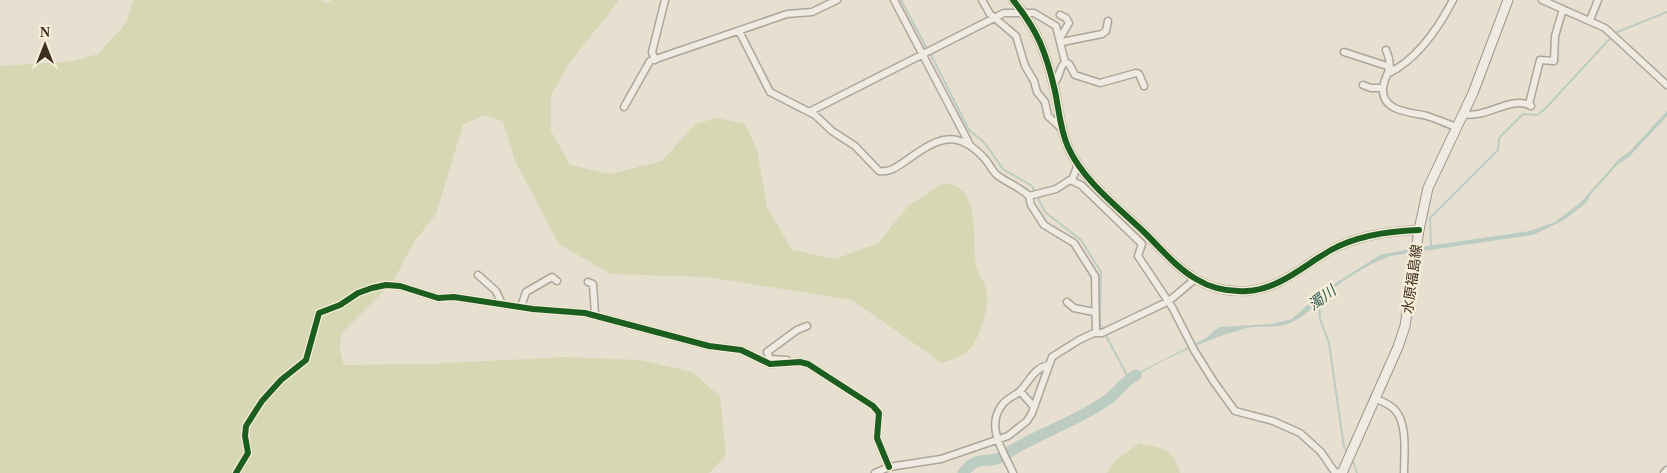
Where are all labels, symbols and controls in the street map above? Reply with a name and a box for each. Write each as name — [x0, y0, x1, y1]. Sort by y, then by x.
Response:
north arrow — [20, 20, 70, 70]
text: N — [40, 25, 50, 40]
street label: 水原福島線 — [1400, 243, 1425, 315]
water label: 濁川 — [1305, 281, 1340, 313]

